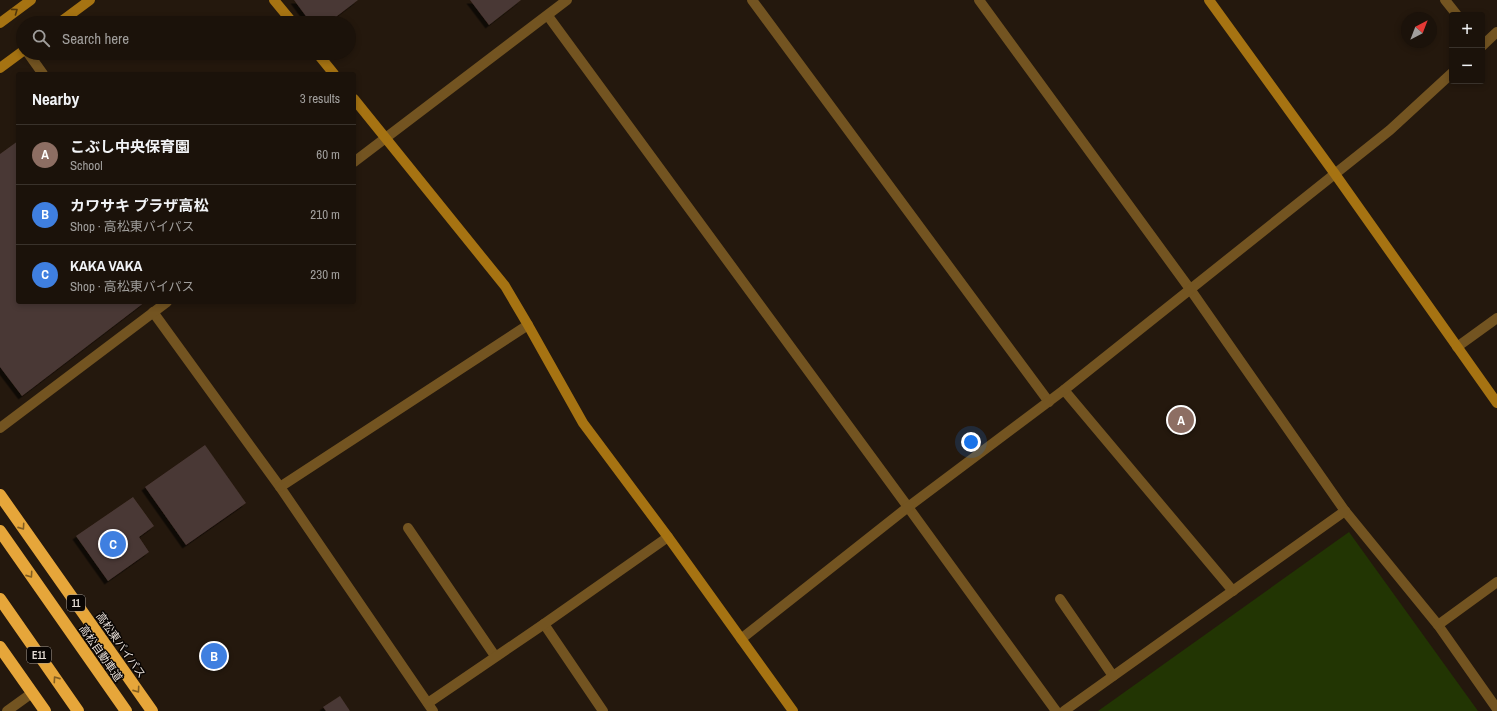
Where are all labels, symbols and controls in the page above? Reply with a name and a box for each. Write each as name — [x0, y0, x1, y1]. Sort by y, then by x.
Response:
one-way arrow — [11, 9, 18, 16]
north arrow — [1401, 12, 1437, 48]
map controls — [1449, 12, 1485, 84]
button: + — [1449, 12, 1485, 48]
search box — [16, 16, 356, 60]
icon: search — [30, 27, 52, 49]
text: Search here — [62, 28, 129, 49]
button: − — [1449, 48, 1485, 84]
text: Nearby — [32, 87, 79, 110]
text: 3 results — [300, 90, 340, 107]
text: こぶし中央保育園 — [70, 136, 190, 157]
text: A — [41, 146, 49, 163]
text: 60 m — [316, 146, 340, 163]
text: School — [70, 157, 103, 174]
text: カワサキ プラザ高松 — [70, 195, 208, 216]
text: B — [41, 206, 49, 223]
text: 210 m — [310, 206, 340, 223]
text: Shop · 高松東バイパス — [70, 218, 195, 235]
text: KAKA VAKA — [70, 255, 142, 276]
text: C — [41, 266, 49, 283]
text: 230 m — [310, 266, 340, 283]
text: Shop · 高松東バイパス — [70, 278, 195, 295]
pin: A — [1168, 405, 1194, 435]
your location — [961, 432, 981, 452]
one-way arrow — [17, 522, 24, 529]
pin: C — [100, 529, 126, 559]
one-way arrow — [25, 570, 32, 577]
road number: 11 — [67, 595, 85, 611]
street label: 高松東バイパス — [93, 610, 149, 680]
street label: 高松自動車道 — [76, 622, 126, 684]
pin: B — [201, 641, 227, 671]
road number: E11 — [27, 647, 51, 663]
one-way arrow — [53, 676, 61, 683]
one-way arrow — [132, 686, 139, 693]

